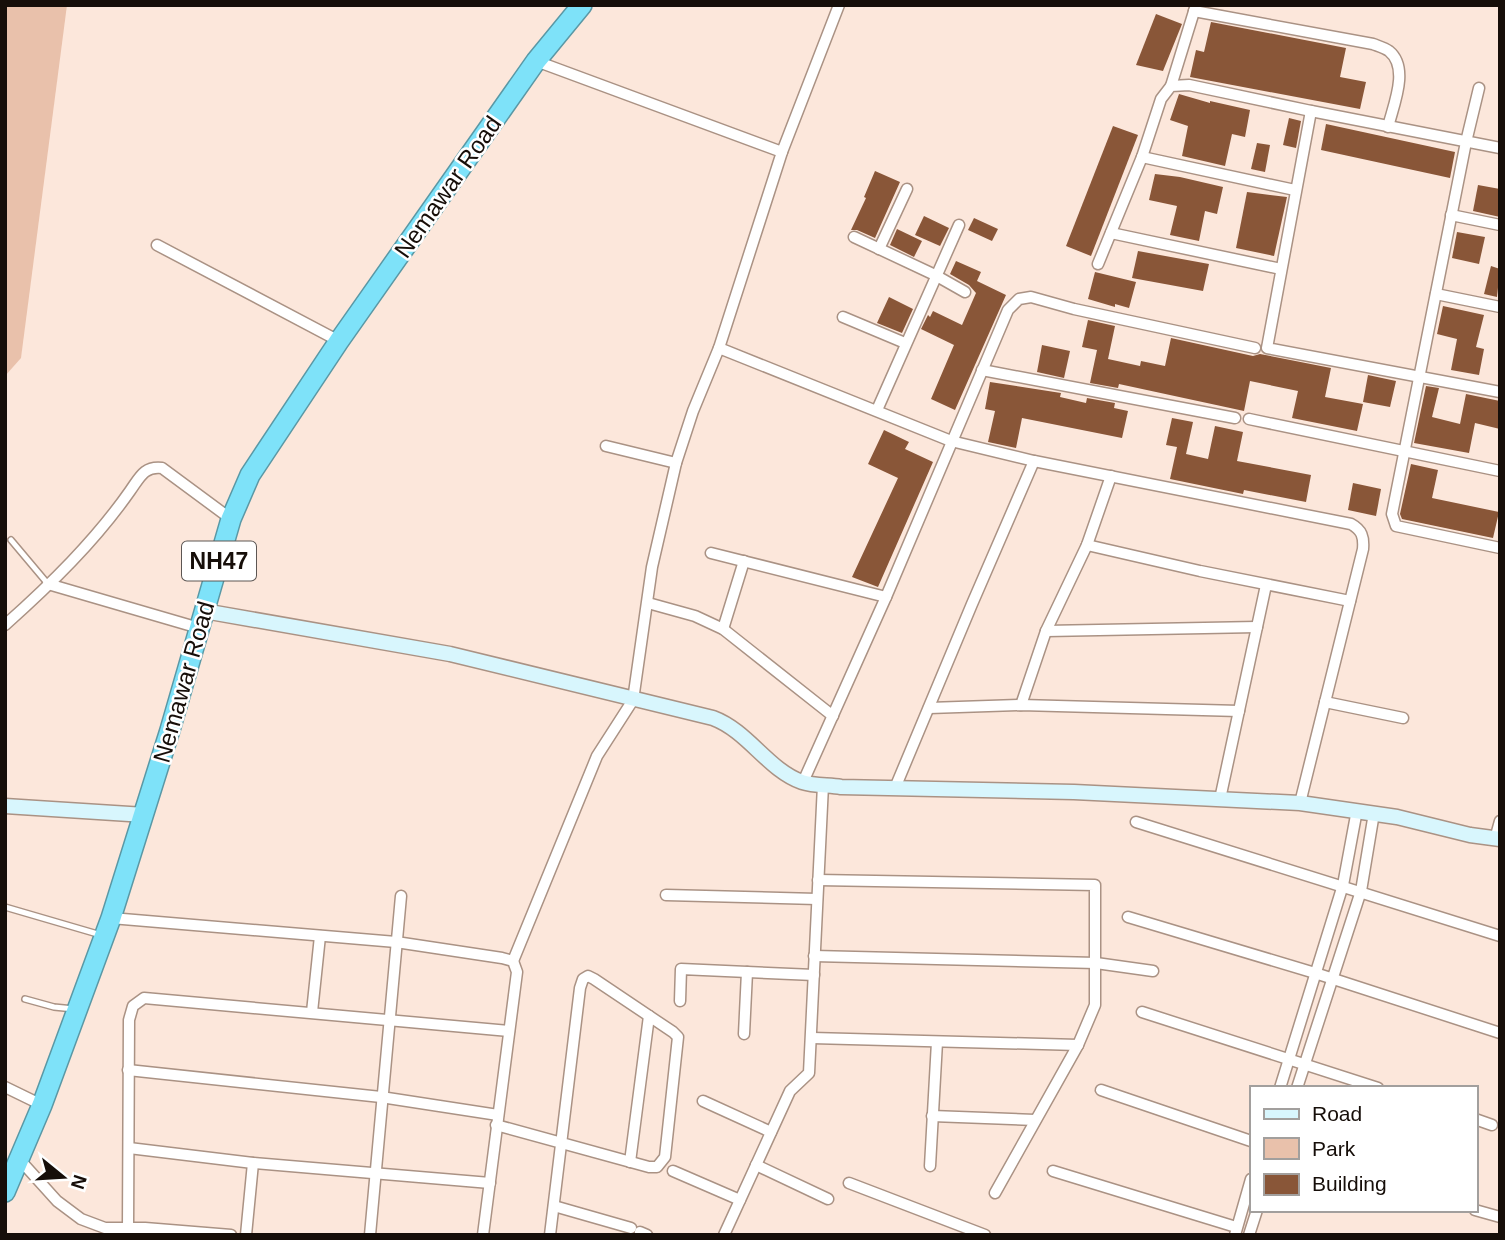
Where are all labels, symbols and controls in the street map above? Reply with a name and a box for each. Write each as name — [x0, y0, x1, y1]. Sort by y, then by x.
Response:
street label: Nemawar Road — [389, 111, 506, 263]
road number: NH47 — [182, 541, 256, 580]
street label: Nemawar Road — [148, 598, 219, 766]
legend — [1250, 1086, 1477, 1212]
text: Road — [1312, 1102, 1362, 1125]
text: Park — [1312, 1137, 1356, 1160]
north arrow — [28, 1142, 98, 1212]
text: N — [67, 1172, 91, 1192]
text: Building — [1312, 1172, 1387, 1195]

